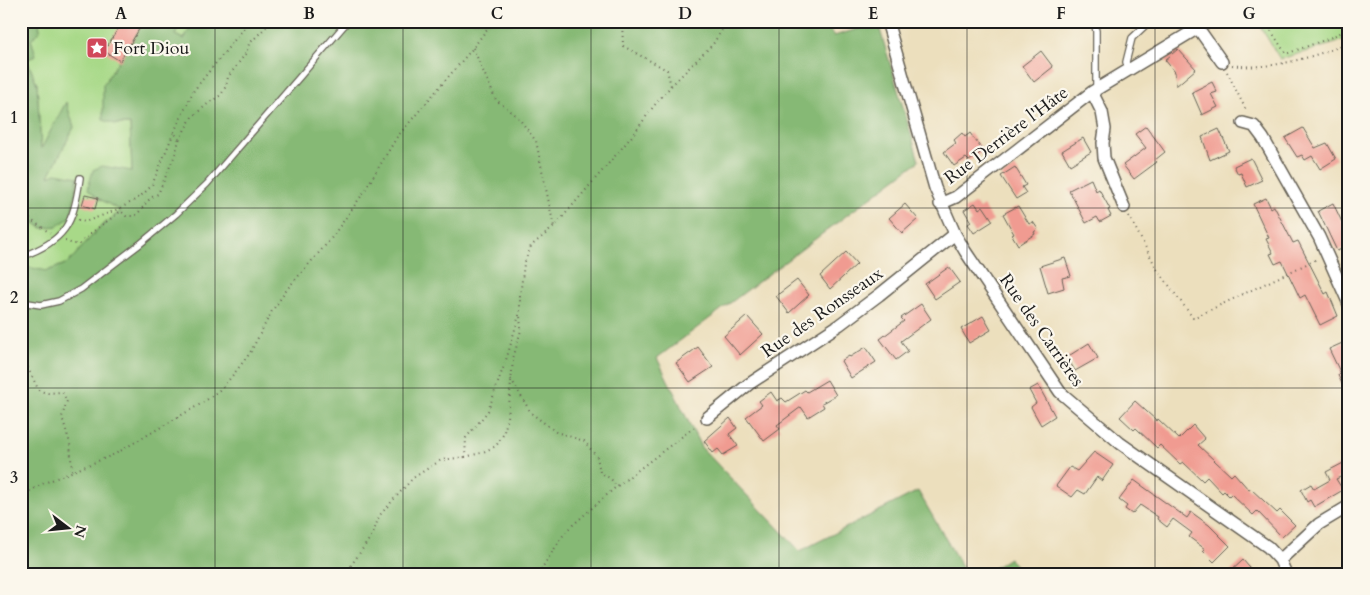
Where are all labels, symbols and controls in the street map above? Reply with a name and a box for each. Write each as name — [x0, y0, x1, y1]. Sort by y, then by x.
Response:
text: A — [115, 3, 127, 25]
text: B — [303, 3, 315, 25]
text: C — [491, 3, 503, 25]
text: D — [678, 3, 692, 25]
text: E — [868, 3, 878, 25]
text: F — [1056, 3, 1066, 25]
text: G — [1242, 3, 1256, 25]
place icon: Fort Diou — [85, 36, 109, 60]
place label: Fort Diou — [113, 36, 189, 61]
street label: Rue Derrière l'Hâte — [939, 80, 1074, 190]
text: 1 — [10, 107, 18, 129]
street label: Rue des Ronsseaux — [756, 261, 888, 364]
street label: Rue des Carrières — [993, 269, 1090, 392]
text: 2 — [10, 287, 18, 309]
text: 3 — [10, 467, 18, 489]
north arrow — [42, 502, 92, 552]
text: N — [69, 523, 91, 540]

